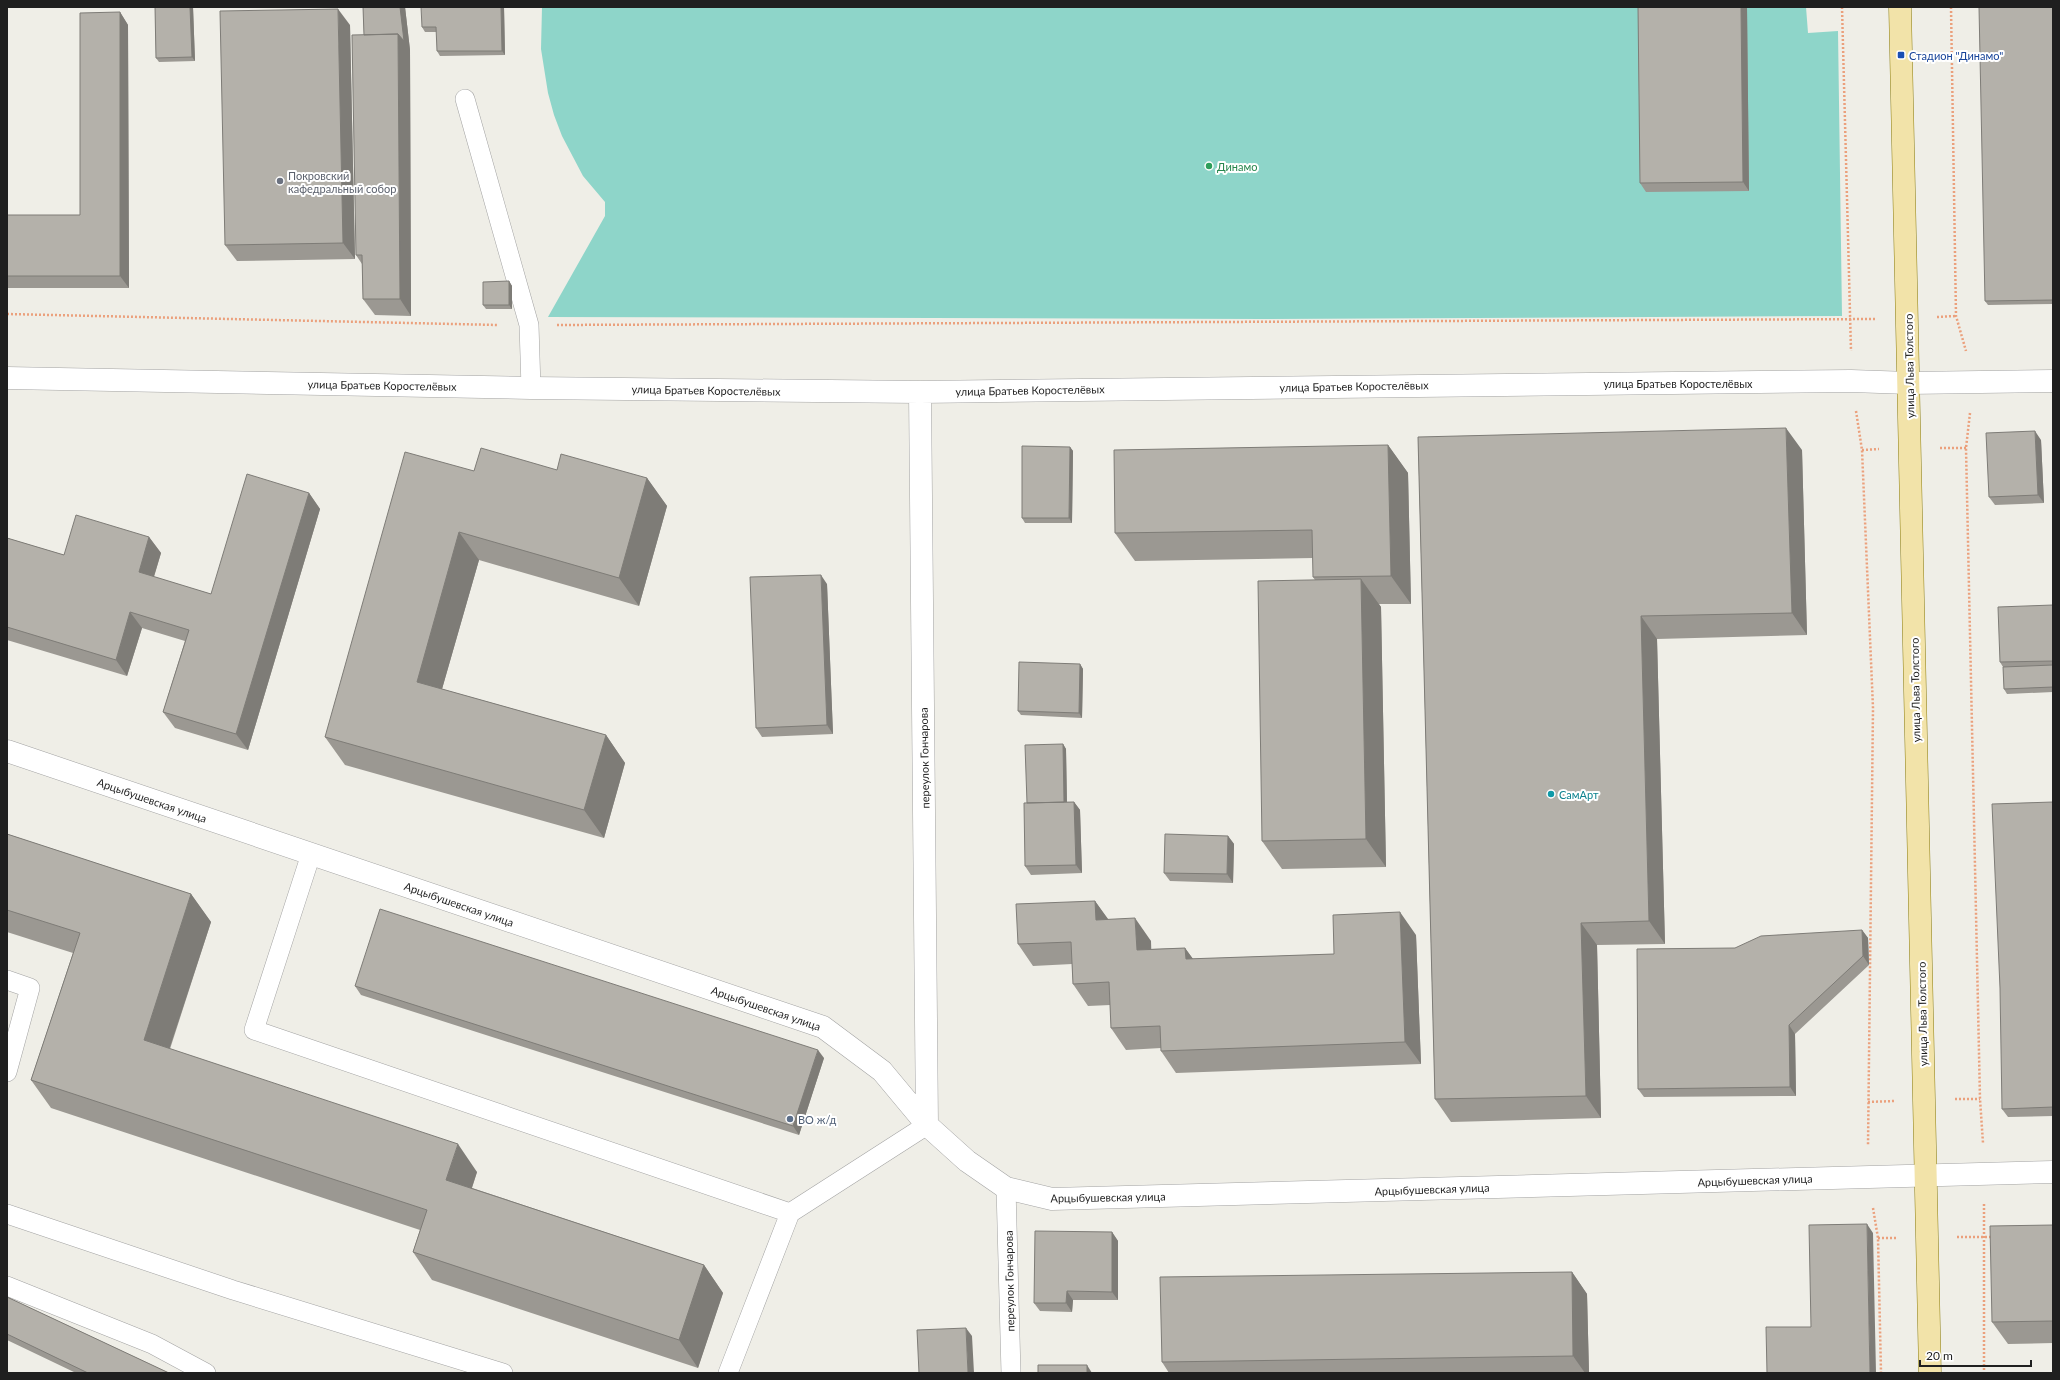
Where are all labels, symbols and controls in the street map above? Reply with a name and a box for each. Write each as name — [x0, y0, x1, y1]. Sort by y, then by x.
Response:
place label: Стадион "Динамо" — [1909, 49, 2003, 62]
marker: Стадион "Динамо" — [1896, 50, 1906, 60]
place label: Динамо — [1217, 160, 1258, 173]
marker: Динамо — [1204, 161, 1214, 171]
place label: Покровский кафедральный собор — [288, 169, 396, 195]
marker: Покровский кафедральный собор — [275, 176, 285, 186]
street label: улица Льва Толстого — [1902, 314, 1916, 418]
street label: улица Братьев Коростелёвых — [307, 377, 457, 393]
street label: улица Братьев Коростелёвых — [1603, 377, 1753, 390]
street label: улица Братьев Коростелёвых — [1279, 378, 1429, 394]
street label: улица Братьев Коростелёвых — [631, 382, 781, 398]
street label: улица Братьев Коростелёвых — [955, 382, 1105, 398]
street label: улица Льва Толстого — [1908, 638, 1922, 742]
street label: переулок Гончарова — [917, 707, 931, 809]
street label: Арцыбушевская улица — [95, 775, 209, 825]
place label: СамАрт — [1559, 788, 1599, 801]
marker: СамАрт — [1546, 789, 1556, 799]
street label: Арцыбушевская улица — [402, 879, 516, 929]
street label: улица Льва Толстого — [1915, 962, 1929, 1066]
street label: Арцыбушевская улица — [709, 983, 823, 1033]
place label: ВО ж/д — [798, 1113, 837, 1126]
marker: ВО ж/д — [785, 1114, 795, 1124]
street label: Арцыбушевская улица — [1697, 1171, 1813, 1189]
street label: Арцыбушевская улица — [1374, 1180, 1490, 1198]
street label: Арцыбушевская улица — [1050, 1189, 1166, 1205]
street label: переулок Гончарова — [1002, 1230, 1016, 1332]
scale bar — [1920, 1342, 2031, 1368]
text: 20 m — [1926, 1348, 1953, 1363]

